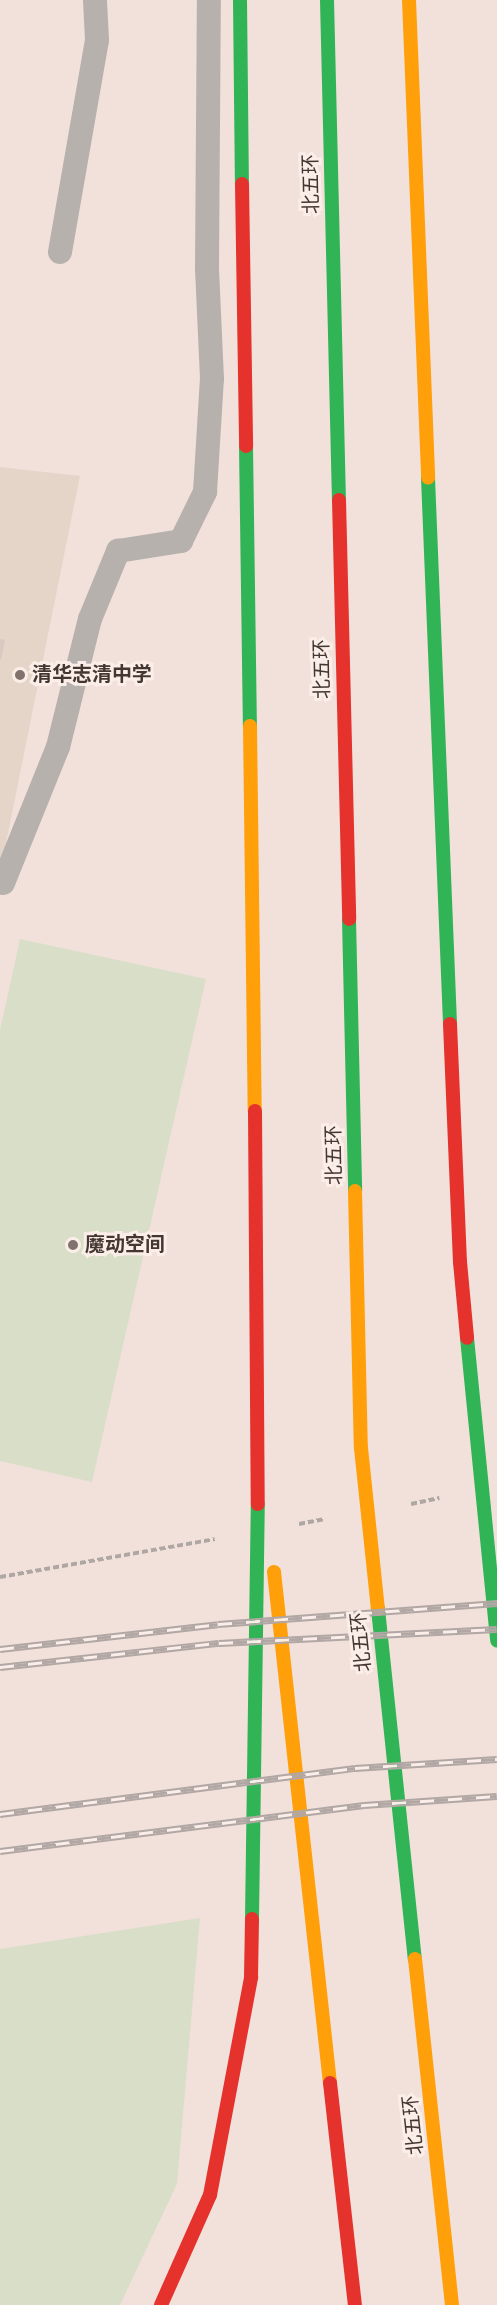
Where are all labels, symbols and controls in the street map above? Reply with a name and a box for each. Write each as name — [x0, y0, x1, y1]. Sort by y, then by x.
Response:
street label: 北五环 — [299, 154, 325, 214]
street label: 北五环 — [310, 639, 336, 699]
place label: 清华志清中学 — [32, 663, 152, 687]
marker: 清华志清中学 — [13, 668, 27, 682]
street label: 北五环 — [322, 1125, 348, 1185]
place label: 魔动空间 — [85, 1233, 165, 1257]
marker: 魔动空间 — [66, 1238, 80, 1252]
street label: 北五环 — [347, 1611, 377, 1673]
street label: 北五环 — [399, 2094, 429, 2156]

